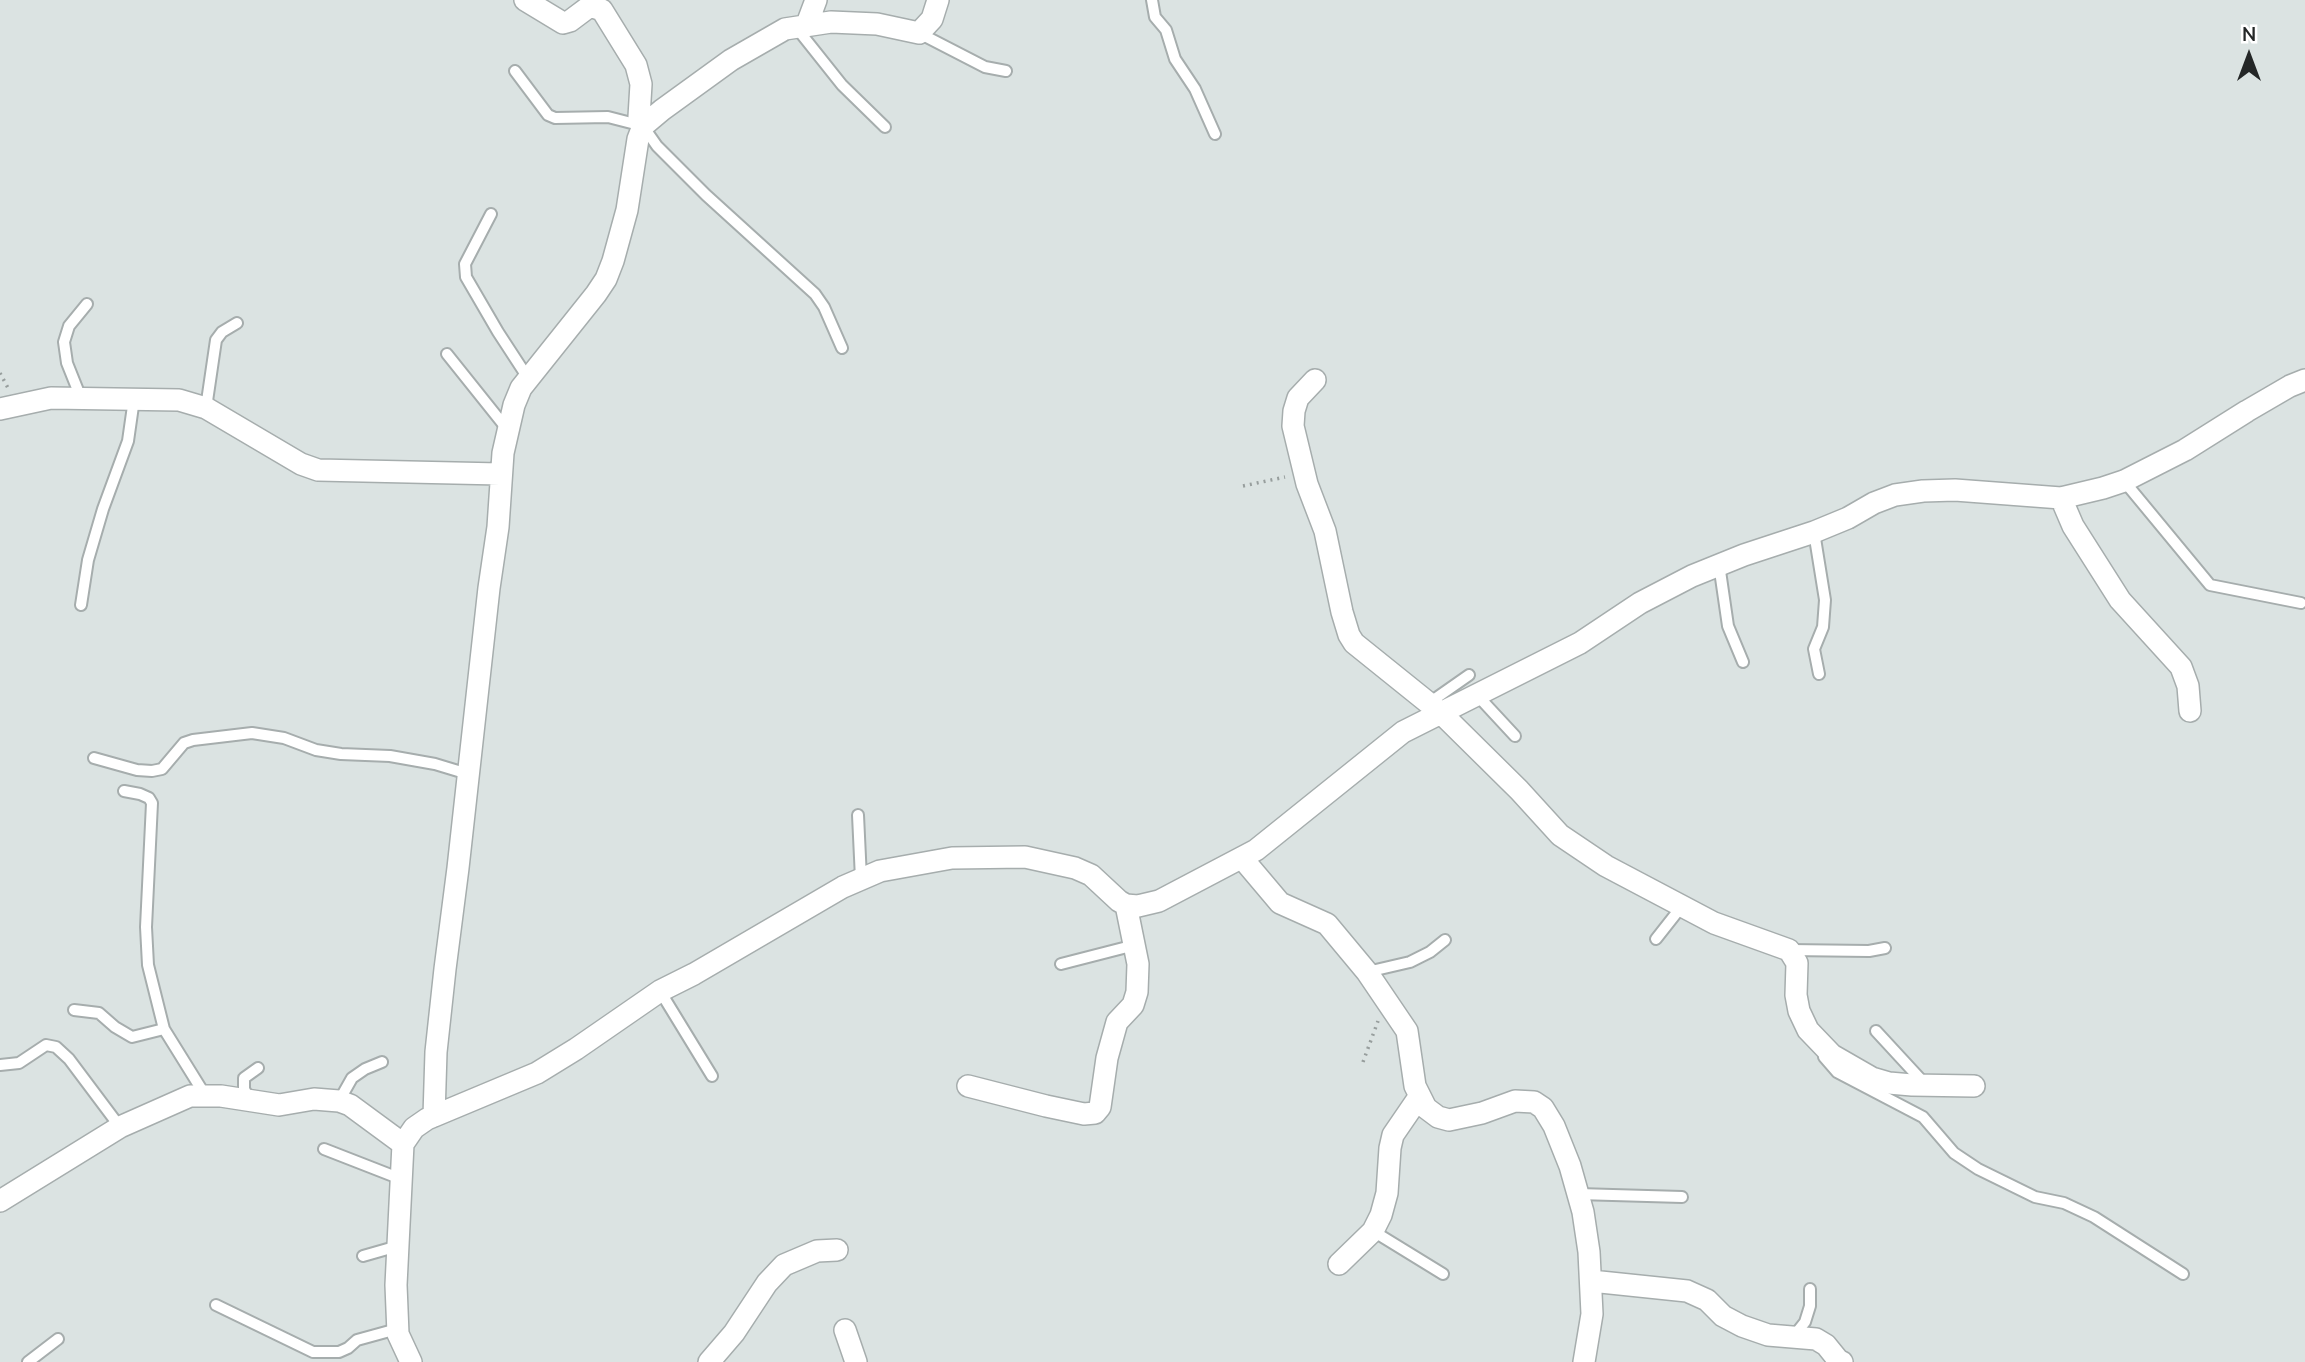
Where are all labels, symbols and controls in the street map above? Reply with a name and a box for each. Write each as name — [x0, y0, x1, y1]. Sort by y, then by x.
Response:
north arrow — [2214, 21, 2284, 91]
text: N — [2242, 22, 2256, 48]

